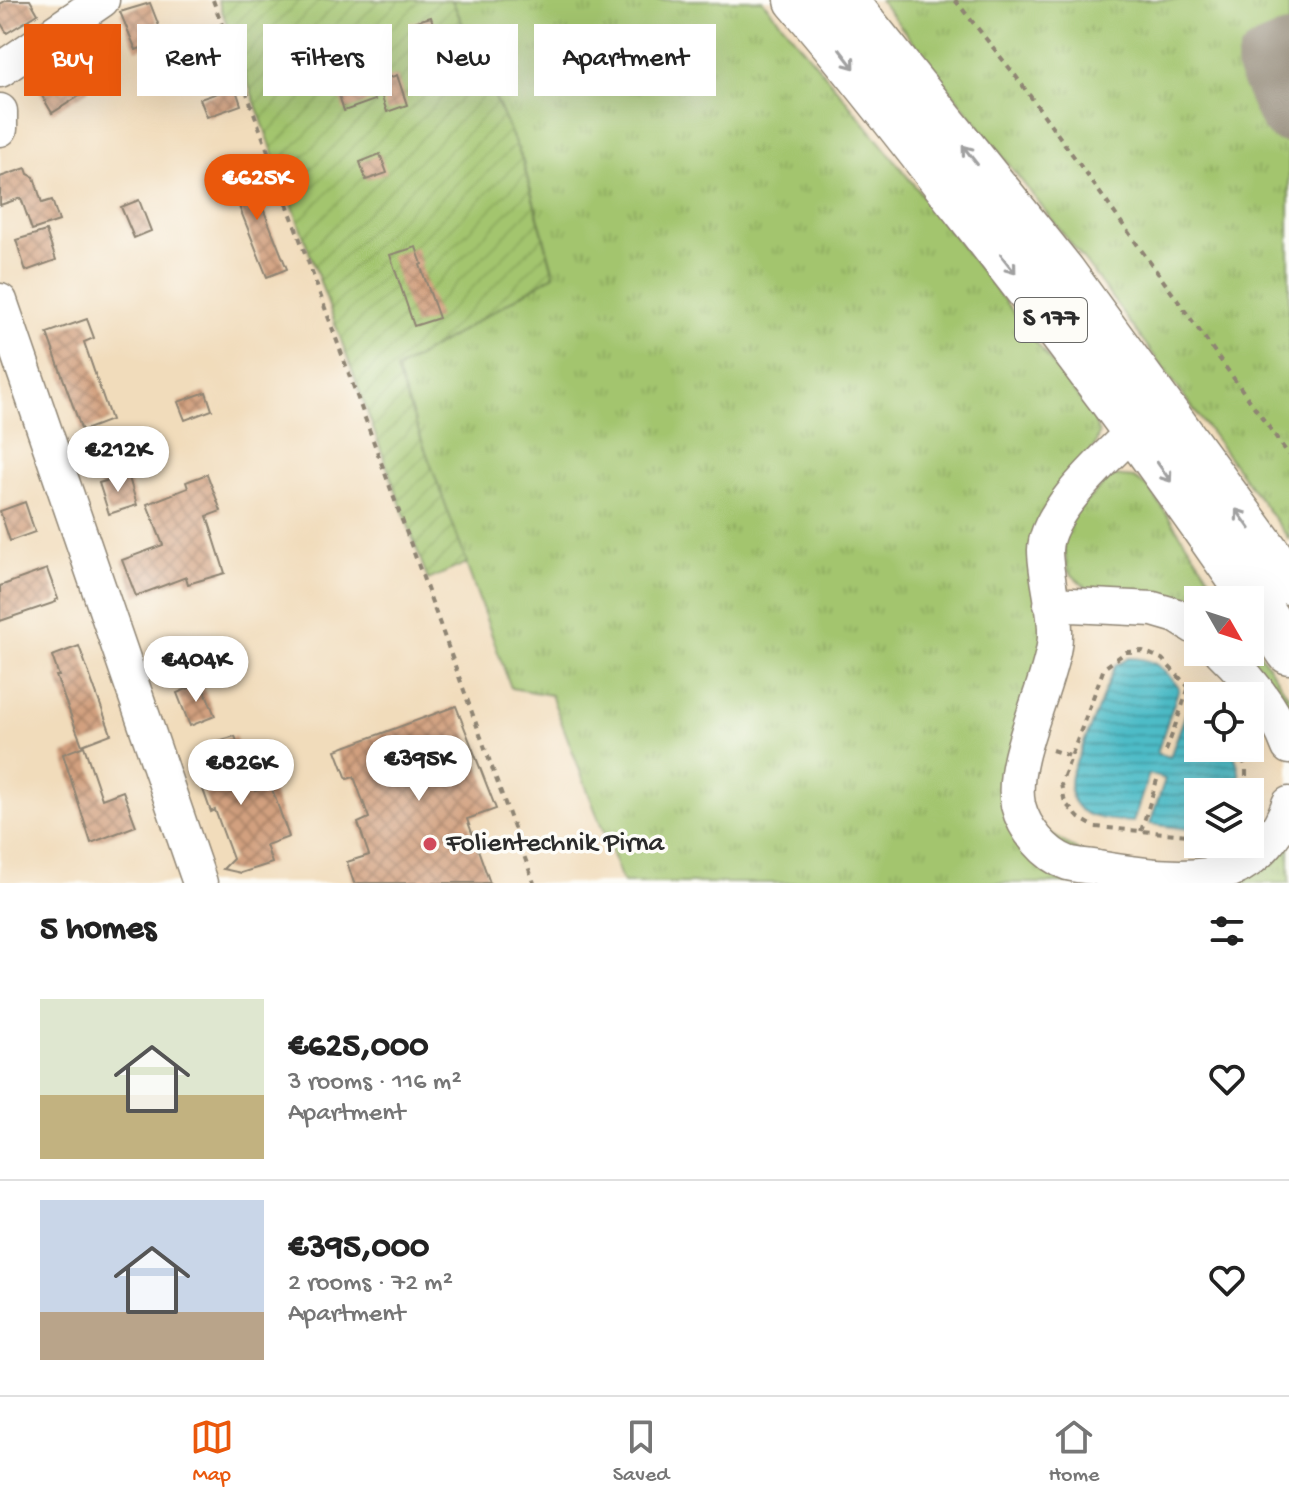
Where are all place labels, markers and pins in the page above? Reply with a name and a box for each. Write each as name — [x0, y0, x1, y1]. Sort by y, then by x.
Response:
pin: €625K — [201, 154, 313, 222]
pin: €212K — [62, 426, 174, 494]
pin: €404K — [140, 636, 252, 704]
pin: €395K — [363, 735, 475, 803]
pin: €826K — [185, 739, 297, 807]
place label: Folientechnik Pirna — [445, 828, 666, 861]
marker: Folientechnik Pirna — [421, 835, 439, 853]

